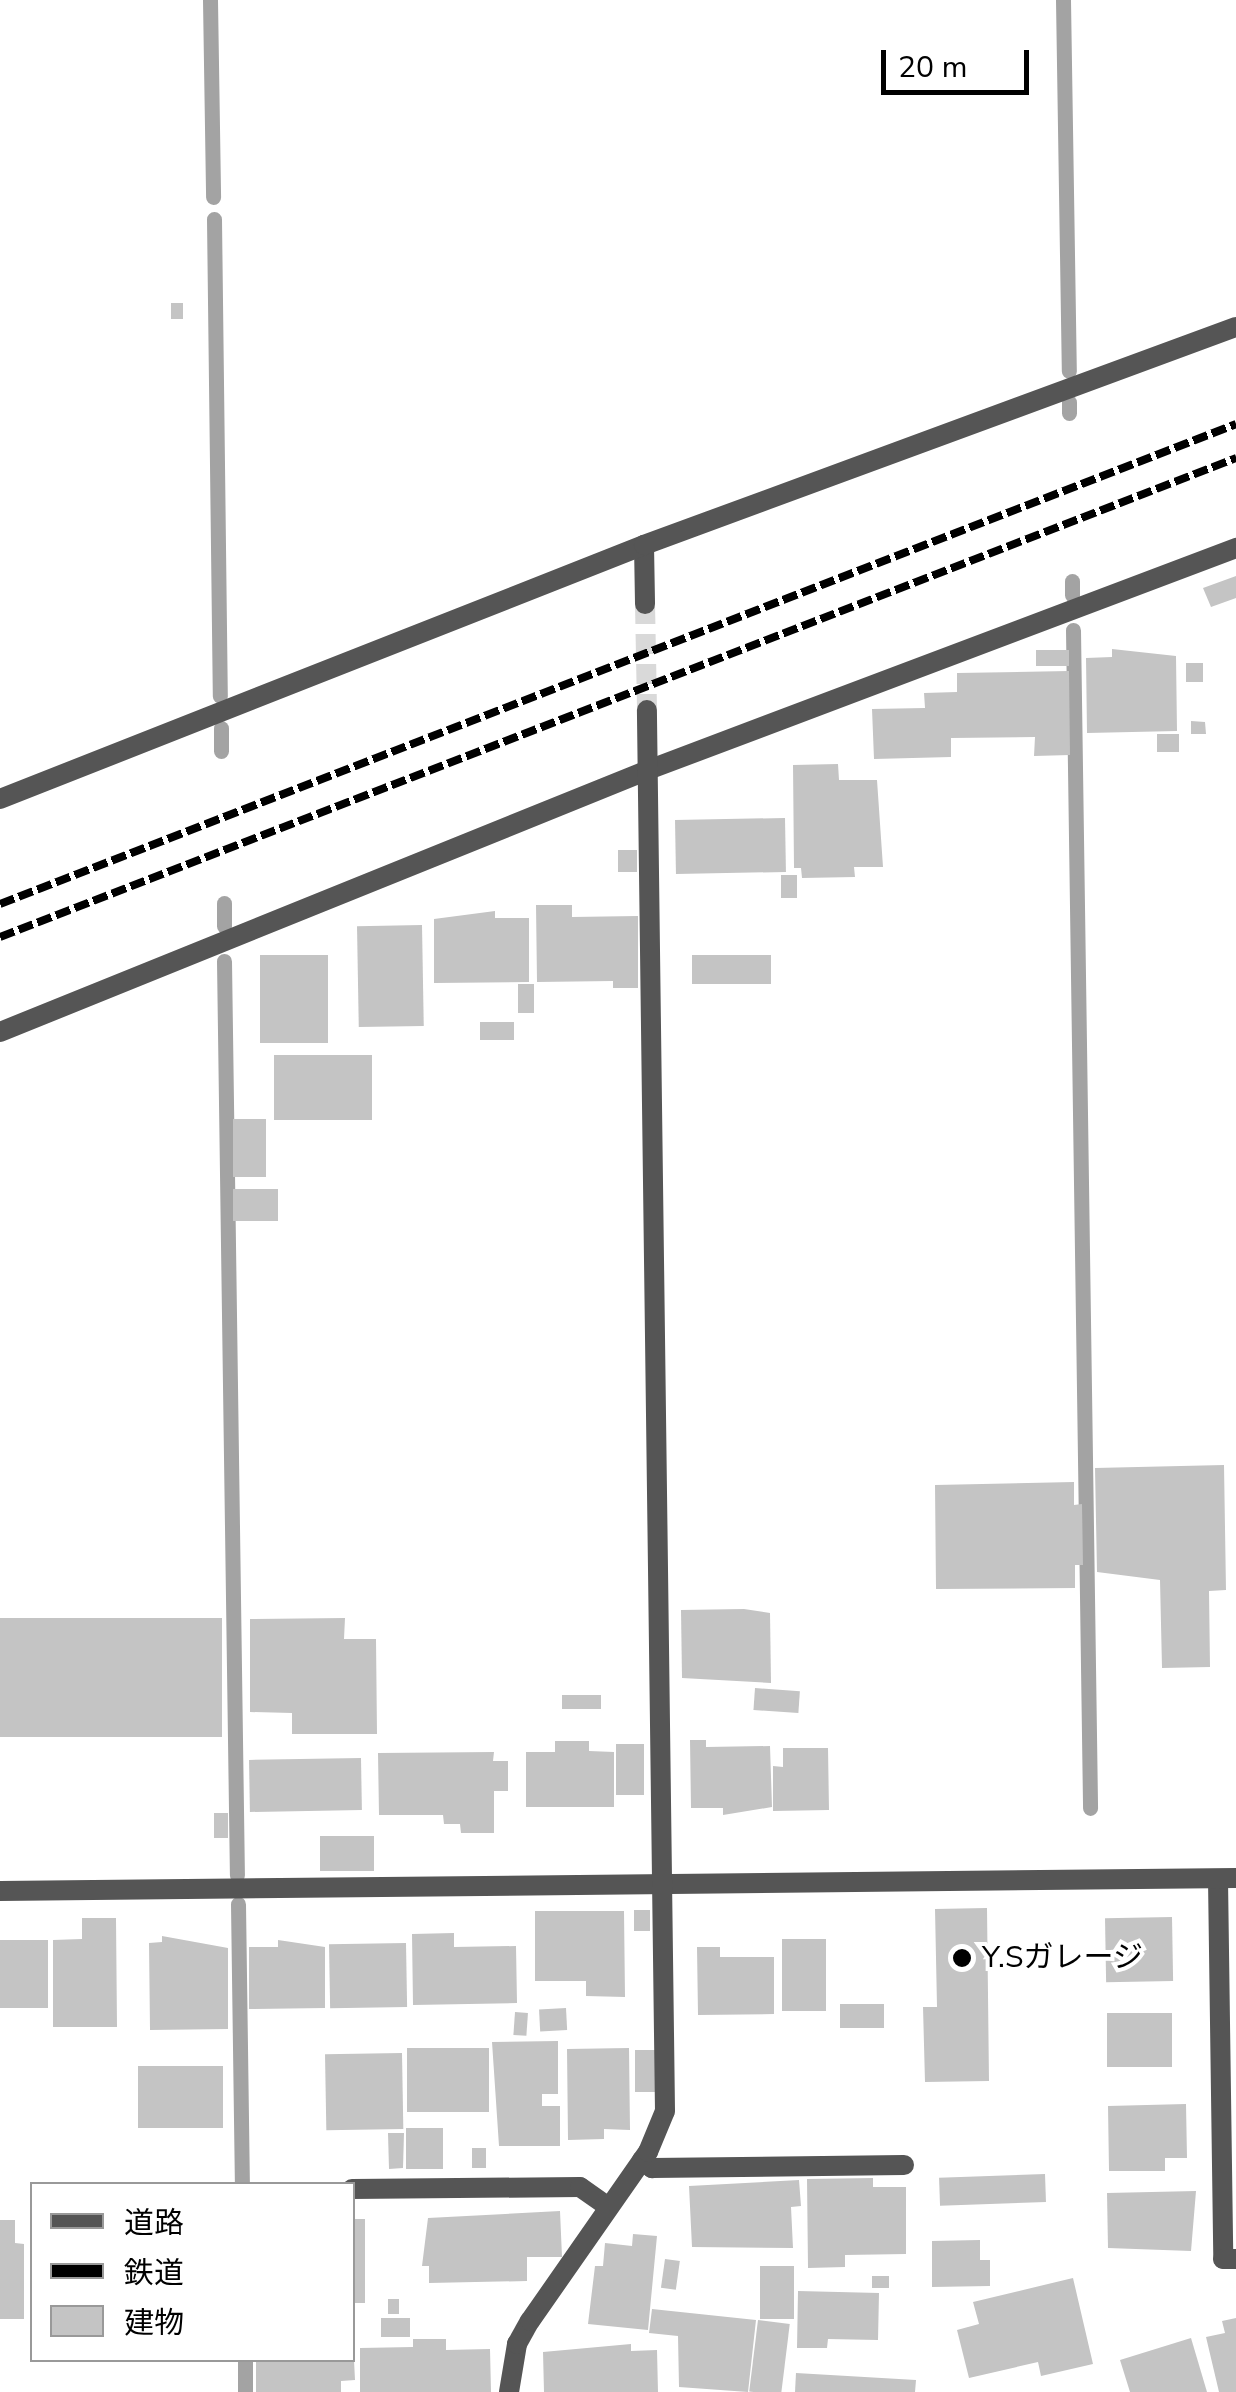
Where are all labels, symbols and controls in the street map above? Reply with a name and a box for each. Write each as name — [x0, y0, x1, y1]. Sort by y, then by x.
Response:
scale bar — [886, 30, 1034, 92]
text: 20 m — [898, 47, 967, 88]
place label: Y.Sガレージ — [982, 1940, 1144, 1976]
marker: Y.Sガレージ — [951, 1947, 973, 1969]
legend — [30, 2182, 355, 2362]
text: 道路 — [124, 2203, 184, 2244]
text: 鉄道 — [124, 2253, 184, 2294]
text: 建物 — [124, 2303, 184, 2344]

